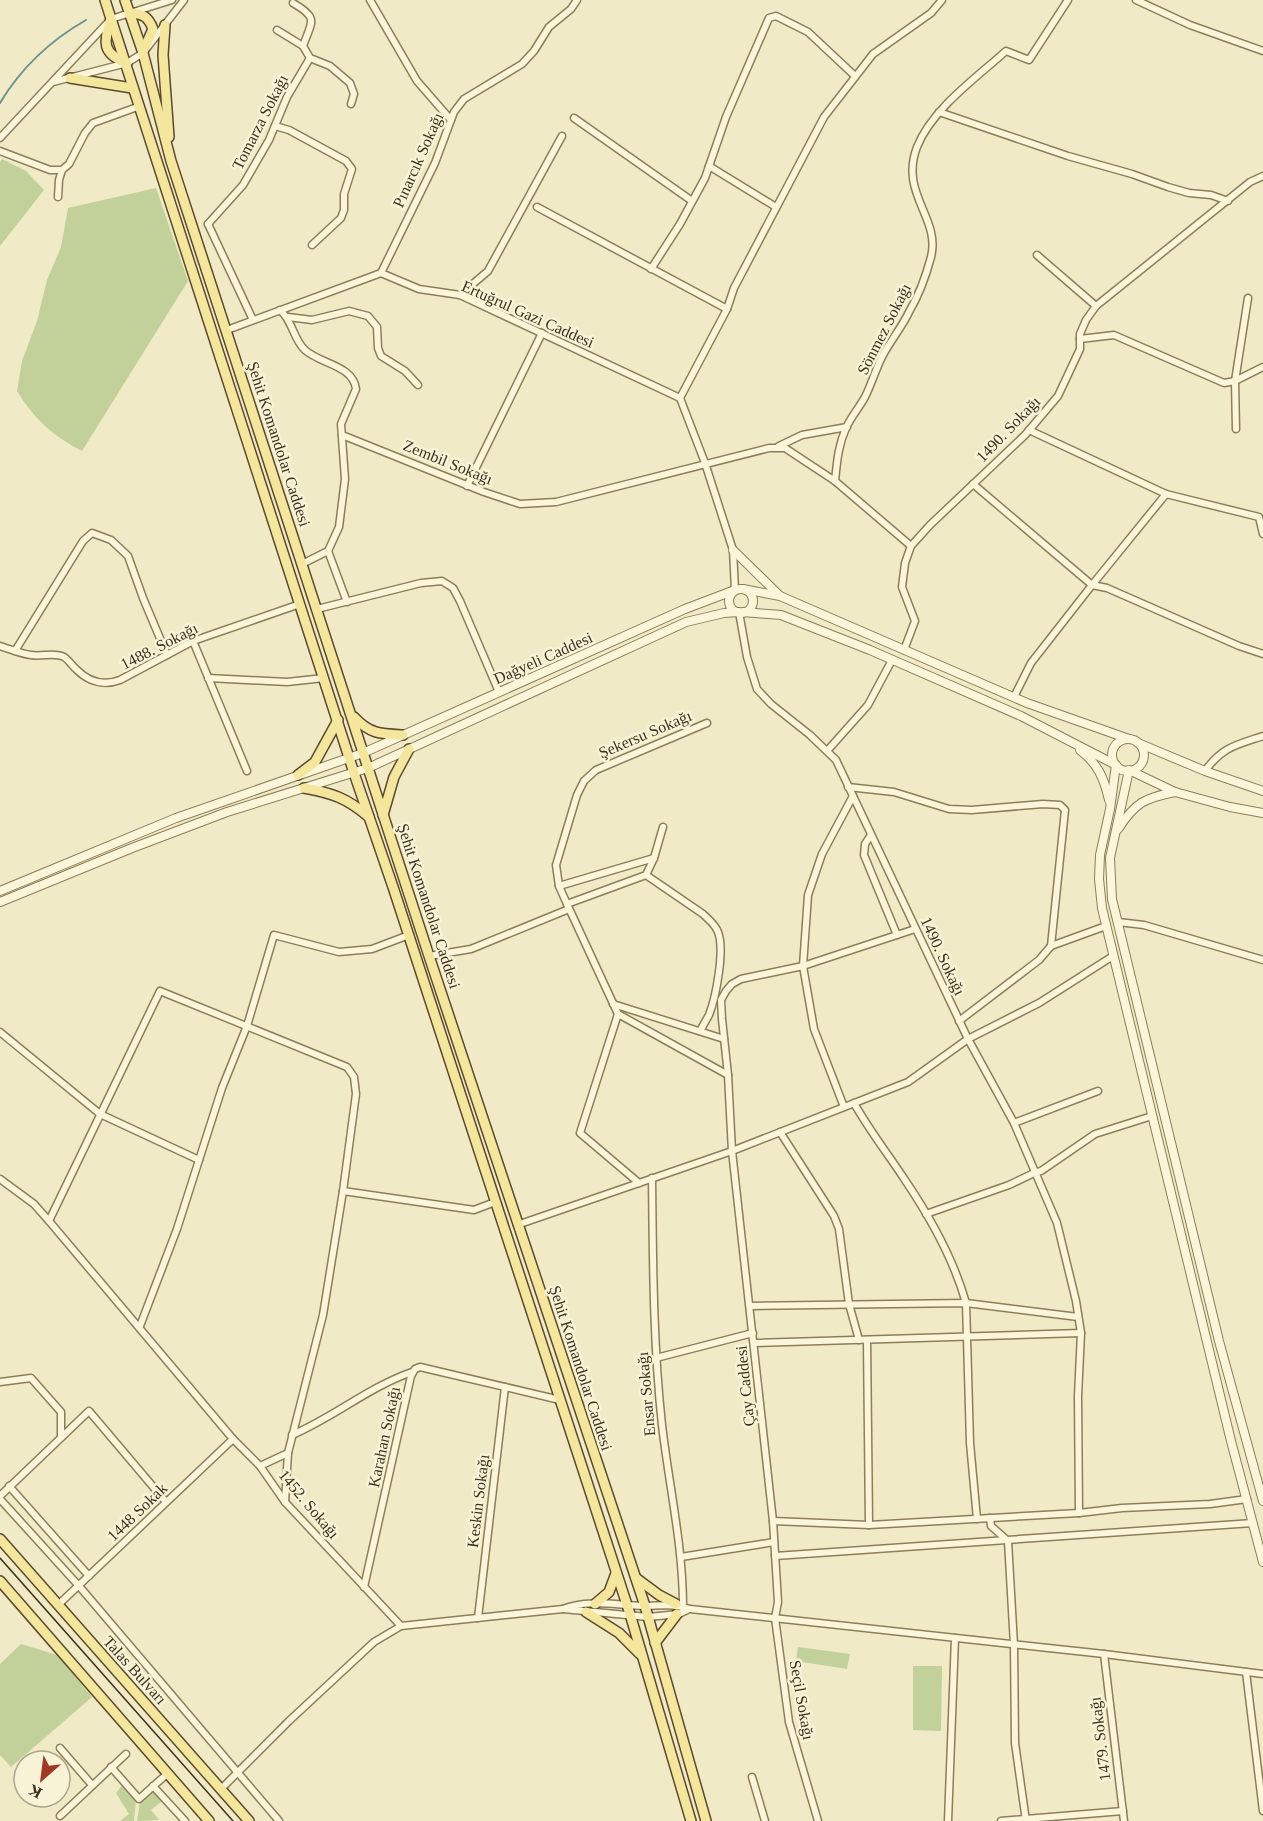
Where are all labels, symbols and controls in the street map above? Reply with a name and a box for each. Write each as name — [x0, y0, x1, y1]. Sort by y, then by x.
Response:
street label: Tomarza Sokağı — [229, 71, 292, 173]
street label: Pınarcık Sokağı — [390, 110, 448, 210]
street label: Ertuğrul Gazi Caddesi — [459, 277, 597, 352]
street label: Sönmez Sokağı — [854, 280, 915, 378]
street label: Şehit Komandolar Caddesi — [243, 359, 314, 529]
street label: 1490. Sokağı — [973, 392, 1045, 466]
street label: Zembil Sokağı — [401, 436, 496, 489]
street label: 1488. Sokağı — [118, 619, 201, 674]
street label: Dağyeli Caddesi — [491, 628, 596, 688]
street label: Şekersu Sokağı — [596, 707, 695, 762]
street label: Şehit Komandolar Caddesi — [393, 821, 464, 991]
street label: 1490. Sokağı — [917, 914, 969, 999]
street label: Şehit Komandolar Caddesi — [545, 1283, 616, 1453]
street label: Çay Caddesi — [732, 1344, 759, 1427]
street label: Ensar Sokağı — [634, 1350, 659, 1437]
street label: Karahan Sokağı — [365, 1384, 404, 1489]
street label: Keskin Sokağı — [464, 1453, 493, 1549]
street label: 1452. Sokağı — [275, 1466, 343, 1543]
street label: 1448 Sokak — [104, 1479, 170, 1545]
street label: Talas Bulvarı — [100, 1633, 170, 1708]
street label: Seçil Sokağı — [786, 1659, 817, 1742]
street label: 1479. Sokağı — [1086, 1695, 1115, 1782]
north arrow — [12, 1749, 72, 1809]
text: K — [25, 1781, 45, 1802]

